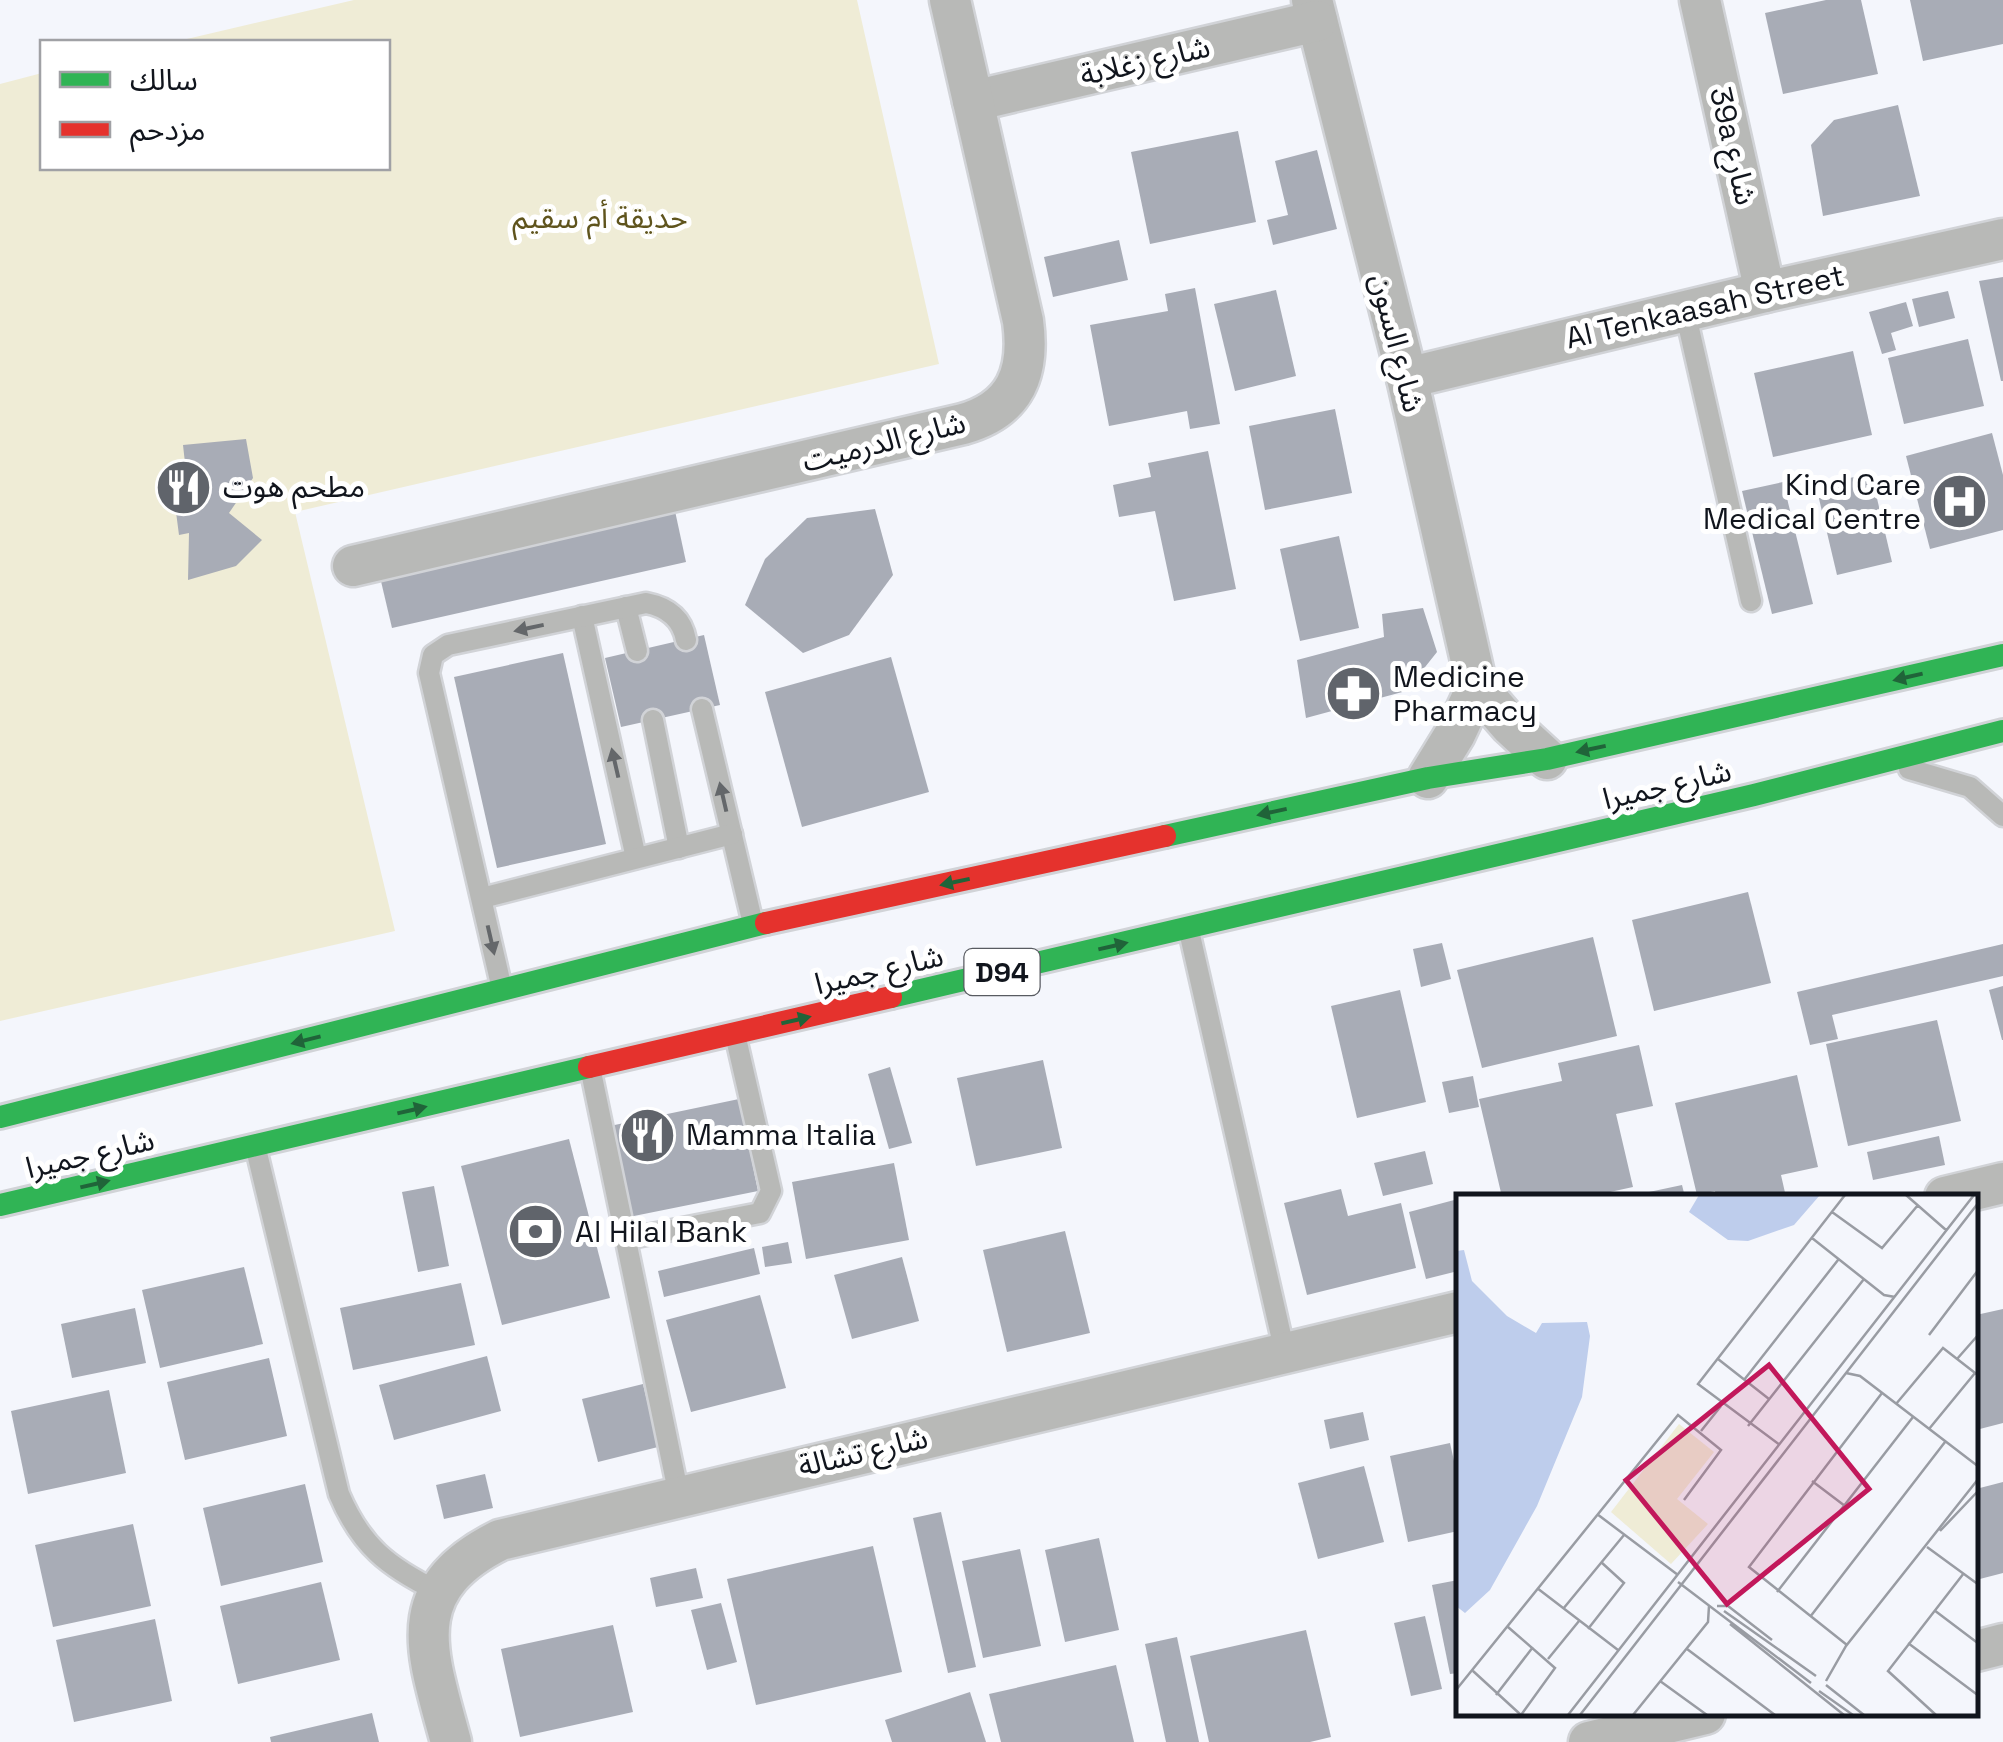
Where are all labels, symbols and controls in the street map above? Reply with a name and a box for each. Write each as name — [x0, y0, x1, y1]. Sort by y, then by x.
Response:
street label: شارع زغلابة — [1076, 27, 1214, 97]
legend — [40, 40, 390, 170]
text: سالك — [130, 60, 198, 99]
street label: 39a شارع — [1698, 83, 1766, 209]
text: مزدحم — [130, 110, 206, 153]
park label: حديقة أم سقيم — [512, 198, 688, 241]
street label: Al Tenkaasah Street — [1562, 255, 1848, 358]
street label: شارع السون — [1359, 270, 1434, 417]
street label: شارع الدرميت — [798, 402, 970, 484]
restaurant icon: مطحم هوت — [154, 457, 214, 517]
place label: Kind Care Medical Centre — [1703, 465, 1921, 538]
place label: مطحم هوت — [223, 467, 365, 510]
hospital icon: Kind Care Medical Centre — [1930, 472, 1990, 532]
one-way arrow — [514, 620, 545, 636]
place label: Medicine Pharmacy — [1393, 657, 1537, 730]
pharmacy icon: Medicine Pharmacy — [1324, 664, 1384, 724]
one-way arrow — [1892, 670, 1923, 685]
one-way arrow — [1575, 742, 1606, 757]
one-way arrow — [607, 747, 622, 778]
street label: شارع جميرا — [1599, 751, 1736, 821]
one-way arrow — [715, 781, 730, 812]
one-way arrow — [1256, 805, 1287, 821]
one-way arrow — [939, 875, 970, 890]
one-way arrow — [484, 925, 500, 956]
street label: شارع جميرا — [811, 936, 948, 1006]
one-way arrow — [1098, 938, 1129, 953]
road number: D94 — [964, 949, 1040, 995]
one-way arrow — [781, 1012, 812, 1027]
one-way arrow — [290, 1033, 321, 1048]
one-way arrow — [396, 1102, 427, 1117]
restaurant icon: Mamma Italia — [617, 1105, 677, 1165]
place label: Mamma Italia — [686, 1115, 876, 1154]
street label: شارع جميرا — [22, 1120, 159, 1190]
one-way arrow — [80, 1175, 111, 1191]
inset map — [1456, 1194, 1978, 1717]
bank icon: Al Hilal Bank — [506, 1202, 566, 1262]
place label: Al Hilal Bank — [575, 1212, 747, 1251]
street label: شارع تشالة — [794, 1418, 932, 1488]

